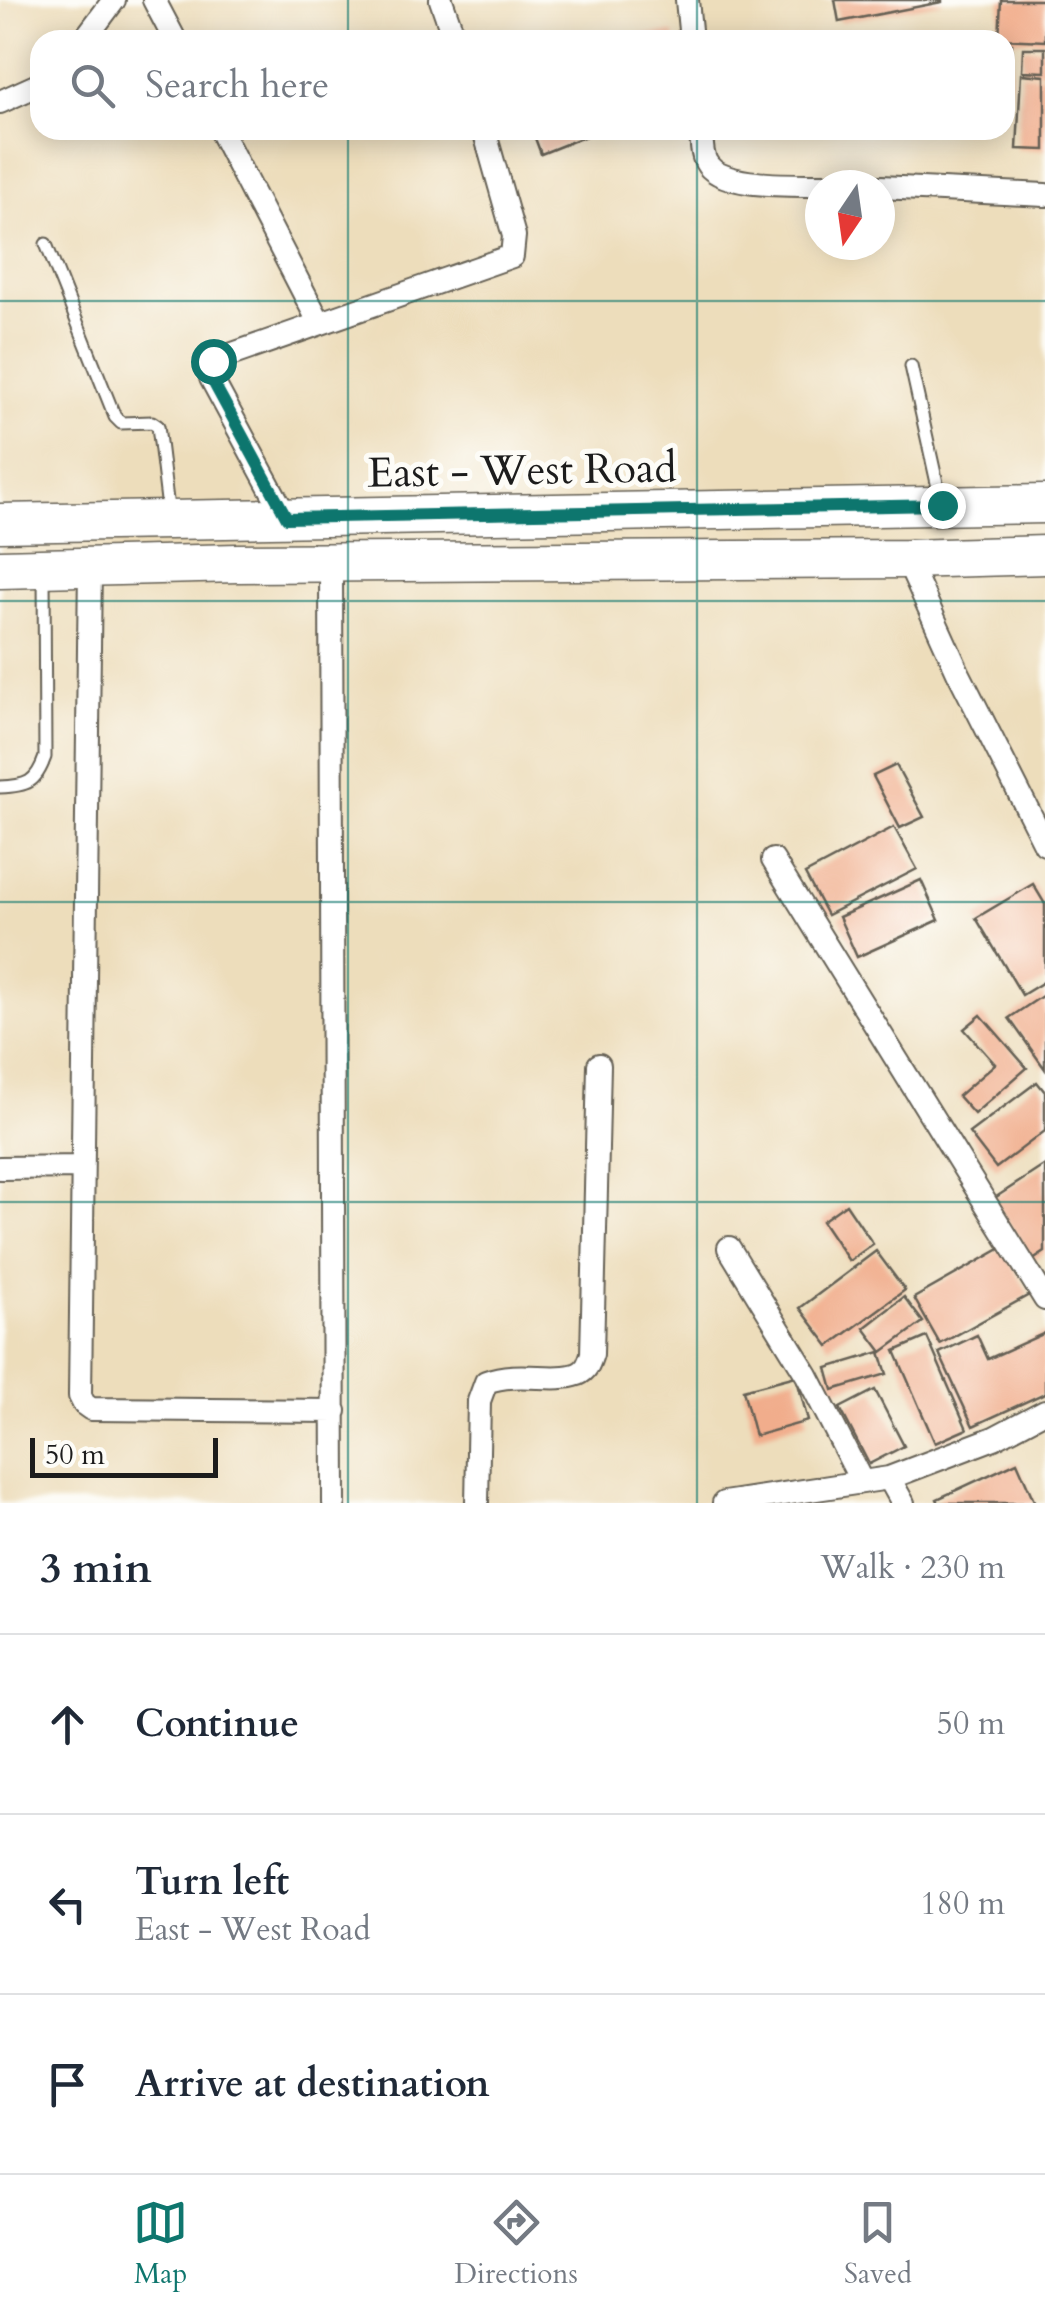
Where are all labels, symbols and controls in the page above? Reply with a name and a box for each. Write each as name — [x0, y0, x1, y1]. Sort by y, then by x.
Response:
search box — [30, 30, 1015, 140]
icon: search — [65, 58, 120, 113]
text: Search here — [145, 59, 329, 111]
north arrow — [805, 170, 895, 260]
route start — [191, 339, 237, 385]
street label: East - West Road — [367, 439, 677, 502]
route end — [920, 483, 966, 529]
scale bar — [30, 1433, 218, 1478]
text: 50 m — [45, 1436, 105, 1474]
text: 3 min — [40, 1540, 152, 1597]
text: Walk · 230 m — [820, 1546, 1005, 1590]
icon: ahead — [40, 1697, 95, 1752]
text: Continue — [135, 1698, 299, 1750]
text: 50 m — [937, 1702, 1005, 1746]
text: Turn left — [135, 1856, 289, 1908]
icon: left — [40, 1877, 95, 1932]
text: 180 m — [920, 1882, 1005, 1926]
text: East - West Road — [135, 1908, 370, 1952]
icon: arrive — [40, 2057, 95, 2112]
text: Arrive at destination — [135, 2058, 490, 2110]
tab: Map — [133, 2195, 188, 2293]
tab: Directions — [454, 2195, 578, 2293]
tab: Saved — [844, 2195, 912, 2293]

